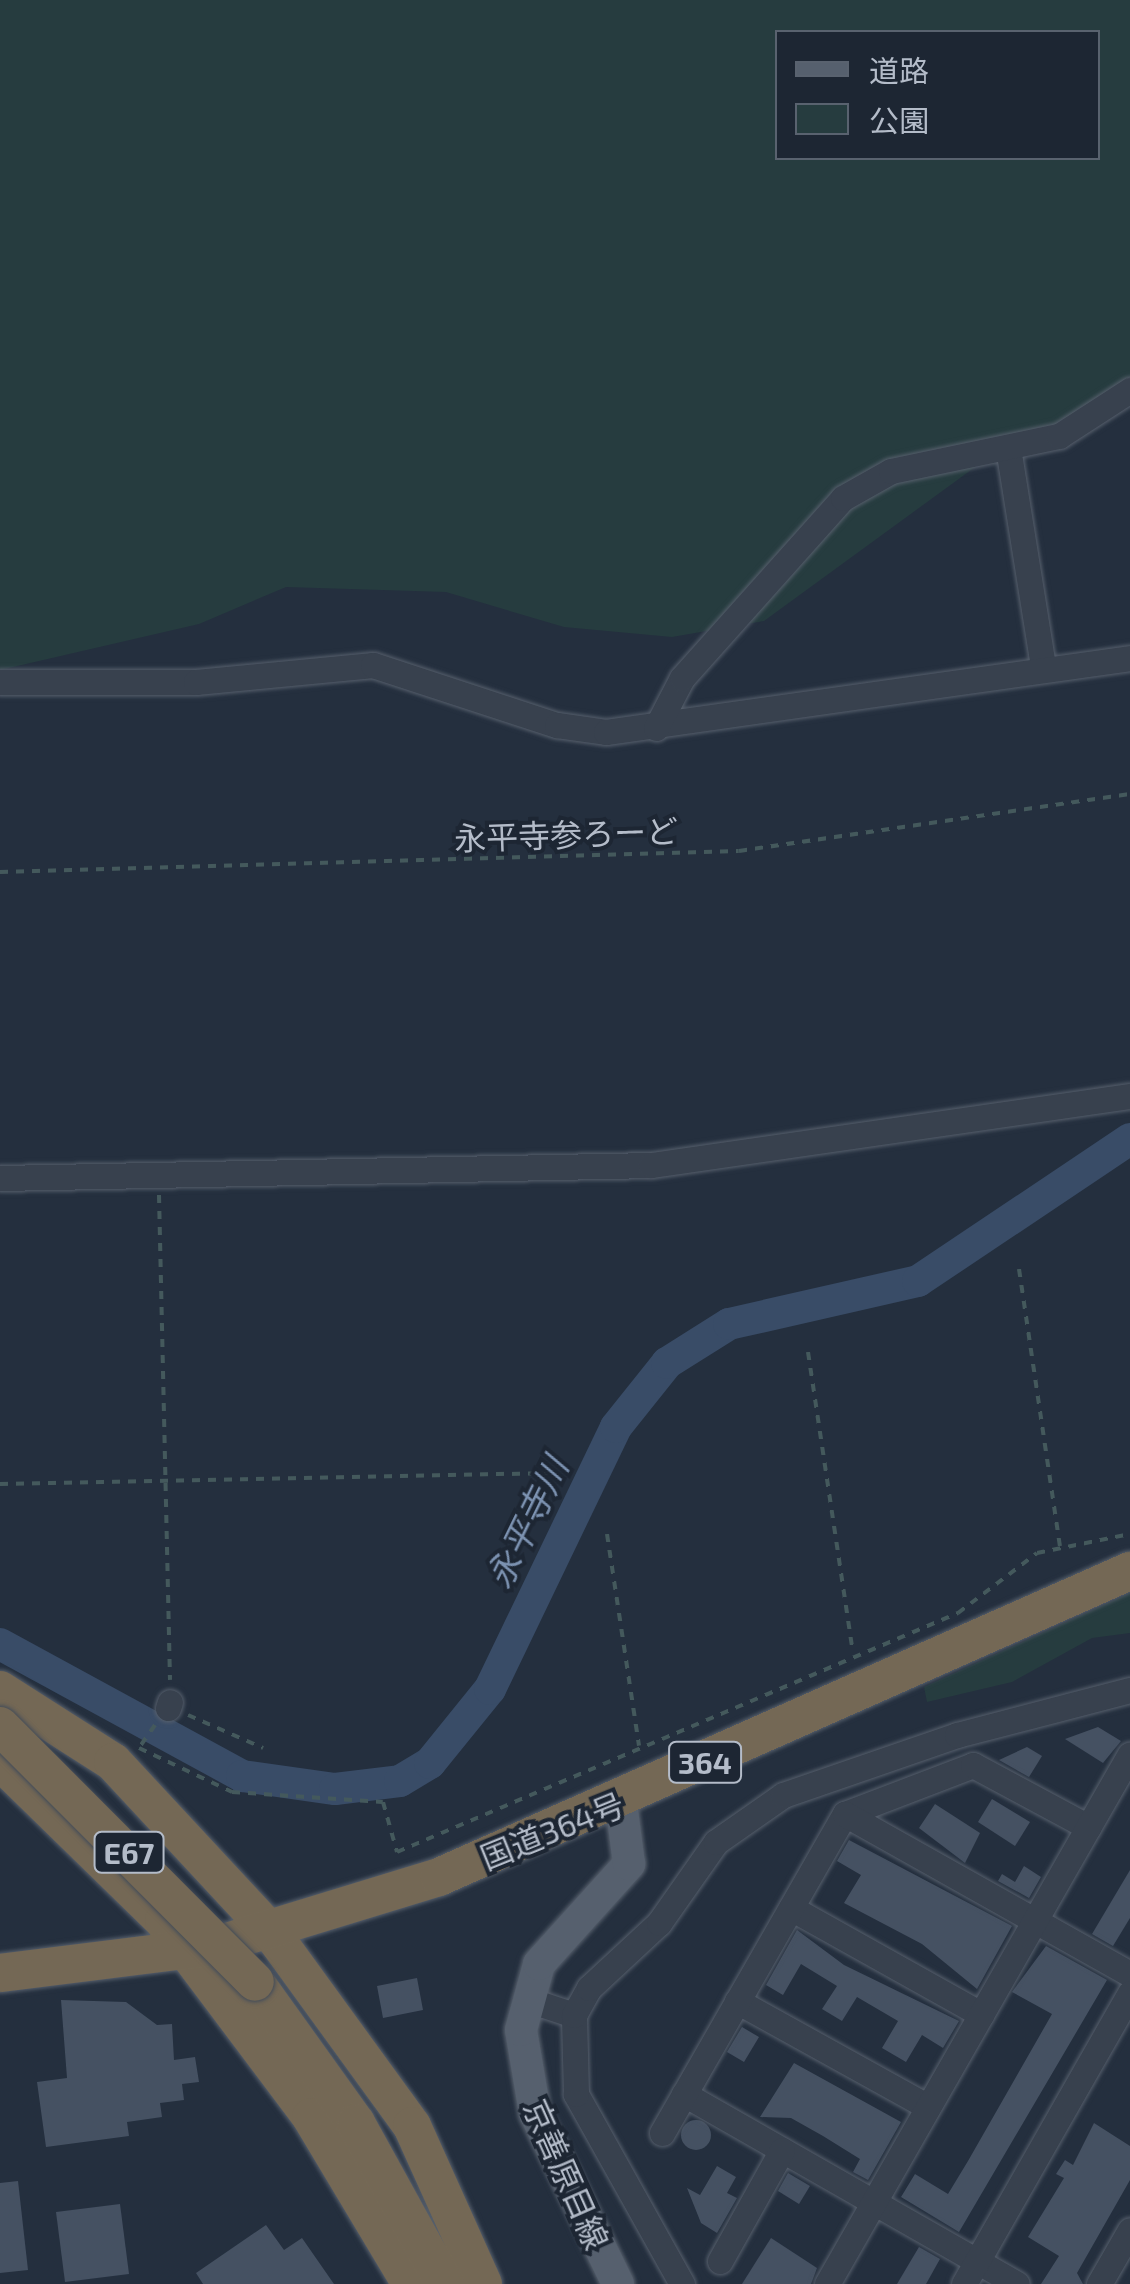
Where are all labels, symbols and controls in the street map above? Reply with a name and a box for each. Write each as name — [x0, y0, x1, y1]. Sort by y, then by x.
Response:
legend — [775, 30, 1100, 160]
text: 道路 — [869, 52, 929, 88]
text: 公園 — [869, 102, 929, 138]
street label: 永平寺参ろーど — [453, 811, 679, 857]
water label: 永平寺川 — [476, 1450, 576, 1594]
road number: 364 — [668, 1737, 742, 1787]
street label: 国道364号 — [474, 1784, 630, 1876]
road number: E67 — [92, 1827, 166, 1877]
street label: 京善原目線 — [517, 2093, 617, 2255]

